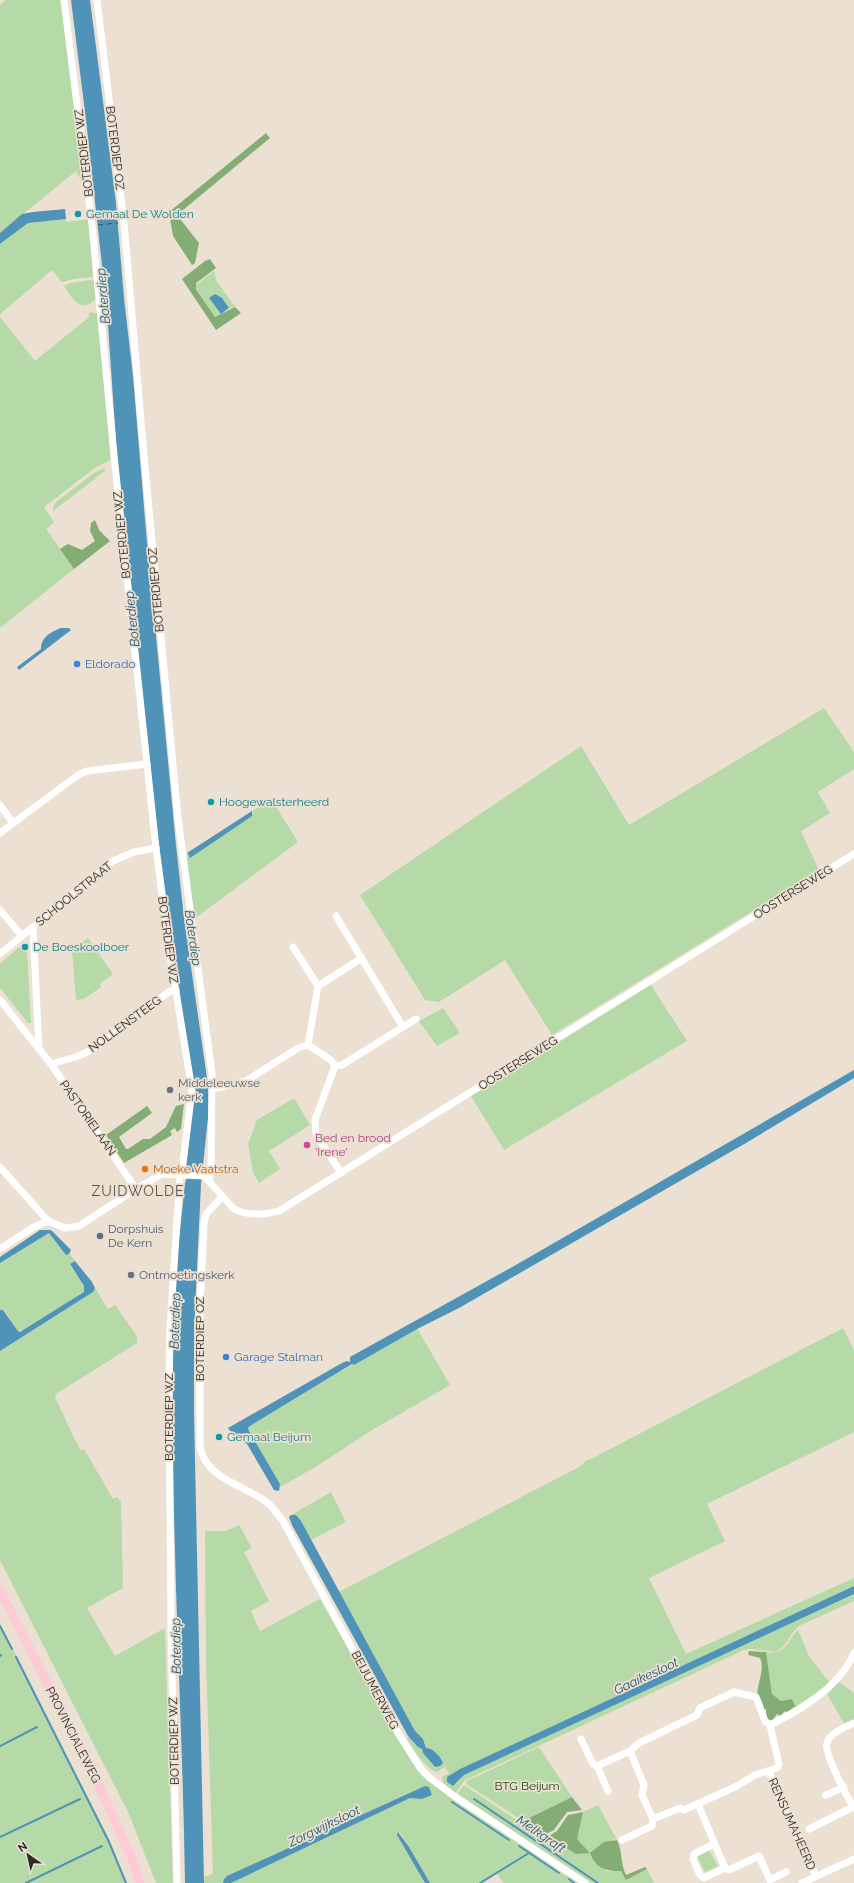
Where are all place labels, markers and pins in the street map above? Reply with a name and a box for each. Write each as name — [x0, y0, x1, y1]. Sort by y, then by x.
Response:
place label: Gemaal De Wolden — [86, 207, 194, 221]
marker: Gemaal De Wolden — [73, 209, 83, 219]
place label: Eldorado — [85, 657, 136, 671]
marker: Eldorado — [72, 659, 82, 669]
place label: Hoogewalsterheerd — [219, 795, 329, 809]
marker: Hoogewalsterheerd — [206, 797, 216, 807]
place label: De Boeskoolboer — [33, 940, 130, 954]
marker: De Boeskoolboer — [20, 942, 30, 952]
place label: Middeleeuwse kerk — [178, 1076, 260, 1104]
marker: Middeleeuwse kerk — [165, 1085, 175, 1095]
place label: Bed en brood 'Irene' — [315, 1131, 391, 1159]
marker: Bed en brood 'Irene' — [302, 1140, 312, 1150]
place label: Moeke Vaatstra — [153, 1162, 238, 1176]
marker: Moeke Vaatstra — [140, 1164, 150, 1174]
place label: Dorpshuis De Kern — [108, 1222, 164, 1250]
marker: Dorpshuis De Kern — [95, 1231, 105, 1241]
place label: Ontmoetingskerk — [139, 1268, 235, 1282]
marker: Ontmoetingskerk — [126, 1270, 136, 1280]
place label: Garage Stalman — [234, 1350, 323, 1364]
marker: Garage Stalman — [221, 1352, 231, 1362]
place label: Gemaal Beijum — [227, 1430, 311, 1444]
marker: Gemaal Beijum — [214, 1432, 224, 1442]

